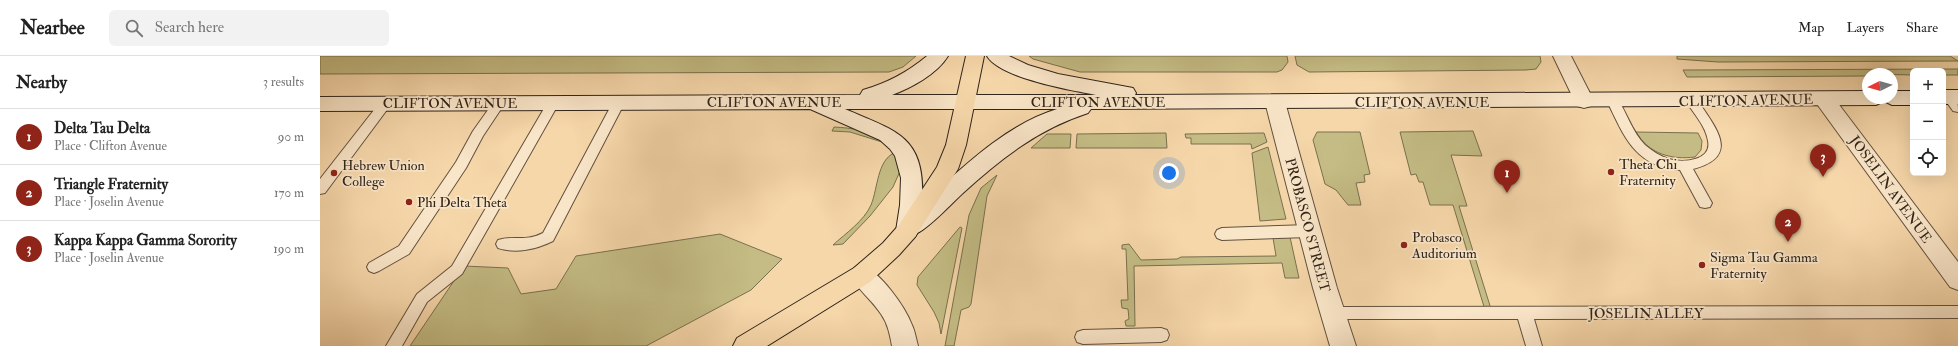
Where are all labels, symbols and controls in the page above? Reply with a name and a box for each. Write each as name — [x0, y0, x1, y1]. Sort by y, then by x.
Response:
search box — [109, 10, 389, 46]
text: Nearbee — [20, 16, 85, 40]
icon: search — [123, 17, 145, 39]
text: Search here — [155, 18, 224, 37]
text: Map — [1798, 19, 1824, 36]
text: Layers — [1846, 19, 1884, 36]
text: Share — [1906, 19, 1938, 36]
north arrow — [1862, 68, 1898, 104]
map controls — [1910, 68, 1946, 176]
button: + — [1910, 68, 1946, 104]
text: Nearby — [16, 72, 67, 93]
text: 3 results — [263, 74, 304, 90]
street label: CLIFTON AVENUE — [1679, 91, 1813, 110]
street label: CLIFTON AVENUE — [707, 94, 841, 111]
street label: CLIFTON AVENUE — [1031, 94, 1165, 111]
street label: CLIFTON AVENUE — [1355, 94, 1489, 111]
street label: CLIFTON AVENUE — [383, 95, 517, 112]
button: − — [1910, 104, 1946, 140]
text: Delta Tau Delta — [54, 119, 150, 138]
text: 1 — [27, 129, 31, 145]
text: 90 m — [278, 129, 304, 145]
street label: JOSELIN AVENUE — [1845, 132, 1935, 246]
text: Place · Clifton Avenue — [54, 138, 167, 154]
button: locate — [1910, 140, 1946, 176]
pin: 3 — [1810, 144, 1836, 177]
street label: PROBASCO STREET — [1281, 156, 1334, 295]
place label: Theta Chi Fraternity — [1619, 156, 1677, 190]
place label: Hebrew Union College — [342, 157, 425, 190]
pin: 1 — [1494, 160, 1520, 193]
your location — [1159, 163, 1179, 183]
marker: Theta Chi Fraternity — [1606, 167, 1616, 177]
marker: Hebrew Union College — [329, 168, 339, 178]
text: Triangle Fraternity — [54, 175, 168, 194]
text: 2 — [26, 185, 32, 201]
text: 170 m — [274, 185, 304, 201]
text: Place · Joselin Avenue — [54, 194, 164, 210]
place label: Phi Delta Theta — [417, 194, 507, 211]
marker: Phi Delta Theta — [404, 197, 414, 207]
pin: 2 — [1775, 209, 1801, 242]
place label: Probasco Auditorium — [1411, 229, 1477, 262]
text: Kappa Kappa Gamma Sorority — [54, 231, 237, 250]
marker: Probasco Auditorium — [1399, 240, 1409, 250]
text: 3 — [27, 241, 32, 257]
text: 190 m — [273, 241, 304, 257]
place label: Sigma Tau Gamma Fraternity — [1710, 249, 1818, 283]
text: Place · Joselin Avenue — [54, 250, 164, 266]
marker: Sigma Tau Gamma Fraternity — [1697, 260, 1707, 270]
street label: JOSELIN ALLEY — [1588, 305, 1704, 322]

